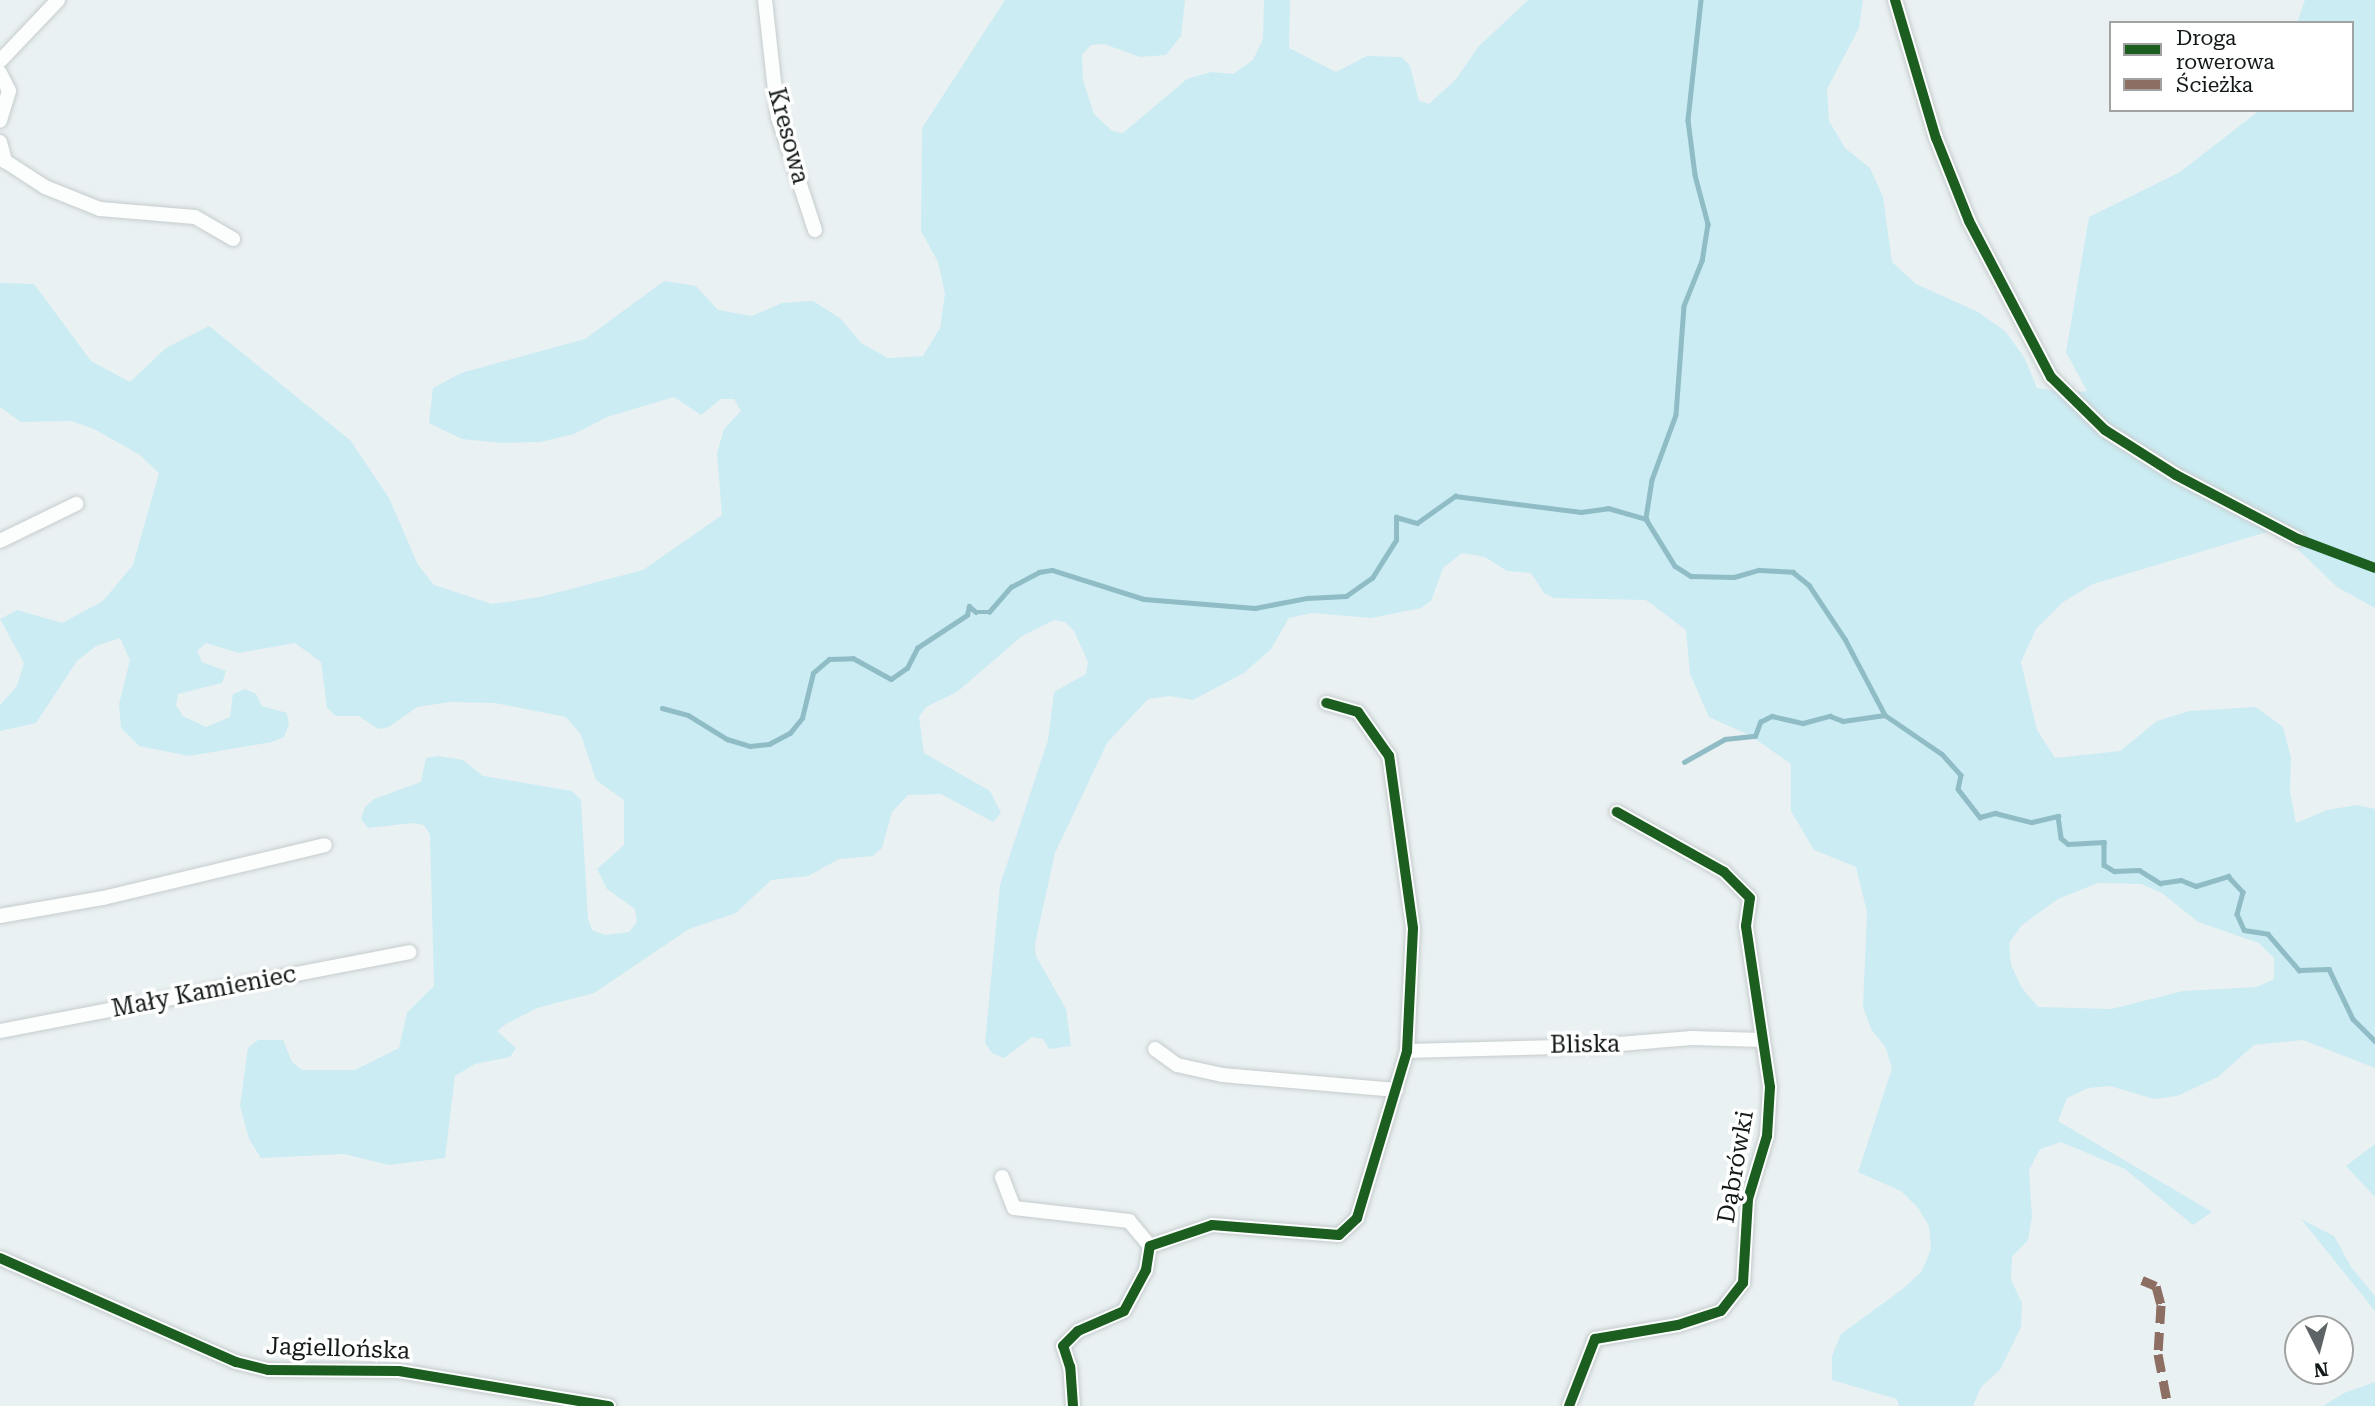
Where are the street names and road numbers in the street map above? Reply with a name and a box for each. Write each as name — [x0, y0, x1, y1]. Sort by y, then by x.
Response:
street label: Kresowa — [761, 85, 815, 187]
street label: Mały Kamieniec — [109, 960, 299, 1024]
street label: Bliska — [1550, 1030, 1620, 1060]
street label: Dąbrówki — [1712, 1109, 1760, 1225]
street label: Jagiellońska — [266, 1332, 410, 1366]

